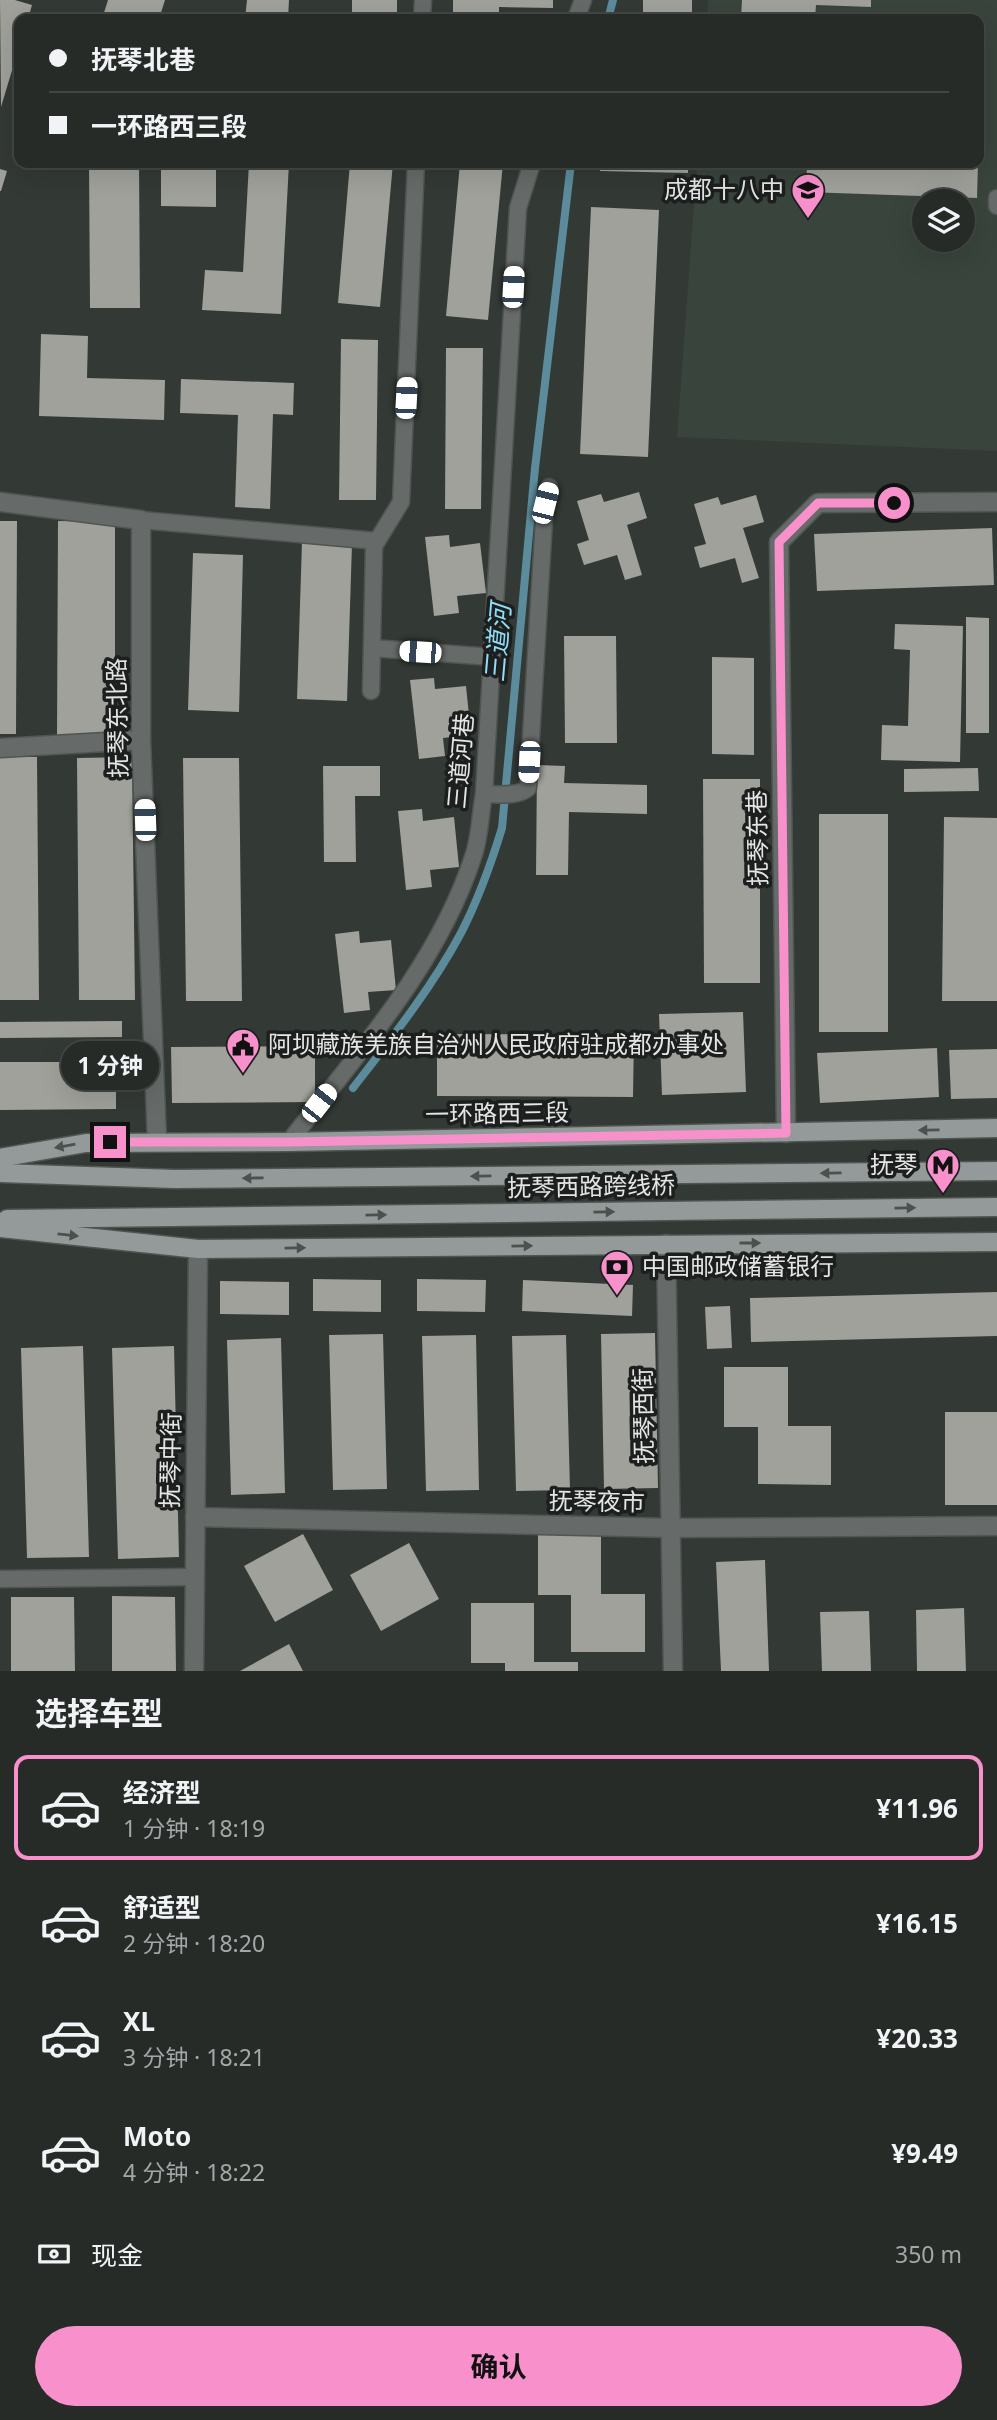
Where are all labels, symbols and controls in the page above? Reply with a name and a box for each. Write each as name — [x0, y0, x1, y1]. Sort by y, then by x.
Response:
text: 抚琴北巷 — [91, 41, 195, 77]
text: 一环路西三段 — [91, 108, 247, 144]
school or university icon: 成都十八中 — [789, 171, 827, 220]
place label: 成都十八中 — [664, 172, 784, 205]
map controls — [912, 189, 975, 252]
button: layers — [912, 189, 975, 252]
car — [502, 265, 525, 309]
car — [395, 376, 418, 420]
car — [530, 480, 561, 526]
route start — [878, 487, 910, 519]
water label: 三道河 — [476, 598, 519, 683]
car — [399, 640, 442, 664]
street label: 抚琴东北路 — [99, 658, 134, 778]
street label: 三道河巷 — [439, 712, 480, 810]
car — [518, 740, 541, 784]
street label: 抚琴东巷 — [739, 790, 774, 886]
car — [134, 799, 157, 841]
public building icon: 阿坝藏族羌族自治州人民政府驻成都办事处 — [224, 1026, 262, 1075]
place label: 阿坝藏族羌族自治州人民政府驻成都办事处 — [268, 1027, 724, 1060]
callout: 1 分钟 — [61, 1040, 159, 1090]
text: 1 分钟 — [77, 1049, 143, 1081]
car — [298, 1080, 341, 1126]
street label: 一环路西三段 — [425, 1095, 569, 1130]
one-way arrow — [918, 1124, 940, 1135]
route end — [94, 1126, 126, 1158]
one-way arrow — [54, 1141, 76, 1152]
metro station icon: 抚琴 — [924, 1146, 962, 1195]
place label: 抚琴 — [870, 1147, 918, 1180]
one-way arrow — [820, 1167, 842, 1179]
street label: 抚琴西路跨线桥 — [507, 1168, 675, 1203]
one-way arrow — [470, 1170, 492, 1182]
one-way arrow — [242, 1172, 264, 1184]
one-way arrow — [894, 1202, 916, 1214]
one-way arrow — [593, 1206, 615, 1218]
one-way arrow — [366, 1209, 388, 1220]
one-way arrow — [57, 1230, 79, 1241]
one-way arrow — [739, 1238, 761, 1249]
one-way arrow — [511, 1240, 533, 1251]
one-way arrow — [284, 1242, 306, 1254]
bank icon: 中国邮政储蓄银行 — [598, 1248, 636, 1297]
place label: 中国邮政储蓄银行 — [642, 1249, 834, 1282]
street label: 抚琴西街 — [625, 1368, 660, 1464]
street label: 抚琴中街 — [152, 1412, 187, 1508]
street label: 抚琴夜市 — [549, 1483, 645, 1518]
text: 选择车型 — [35, 1691, 163, 1734]
text: 经济型 — [123, 1774, 201, 1810]
icon: car — [39, 1776, 102, 1839]
text: ¥11.96 — [876, 1790, 958, 1826]
text: 1 分钟 · 18:19 — [123, 1812, 265, 1844]
text: 舒适型 — [123, 1889, 201, 1925]
icon: car — [39, 1891, 102, 1954]
text: ¥16.15 — [876, 1905, 958, 1941]
text: 2 分钟 · 18:20 — [123, 1927, 265, 1959]
text: XL — [123, 2003, 155, 2039]
icon: car — [39, 2006, 102, 2069]
text: ¥20.33 — [876, 2020, 958, 2056]
text: 3 分钟 · 18:21 — [123, 2041, 265, 2073]
text: Moto — [123, 2118, 191, 2154]
icon: car — [39, 2121, 102, 2184]
text: ¥9.49 — [891, 2135, 958, 2171]
text: 4 分钟 · 18:22 — [123, 2156, 265, 2188]
icon: cash — [35, 2235, 73, 2273]
text: 现金 — [91, 2237, 143, 2273]
text: 350 m — [895, 2238, 962, 2270]
button: 确认 — [35, 2326, 962, 2406]

